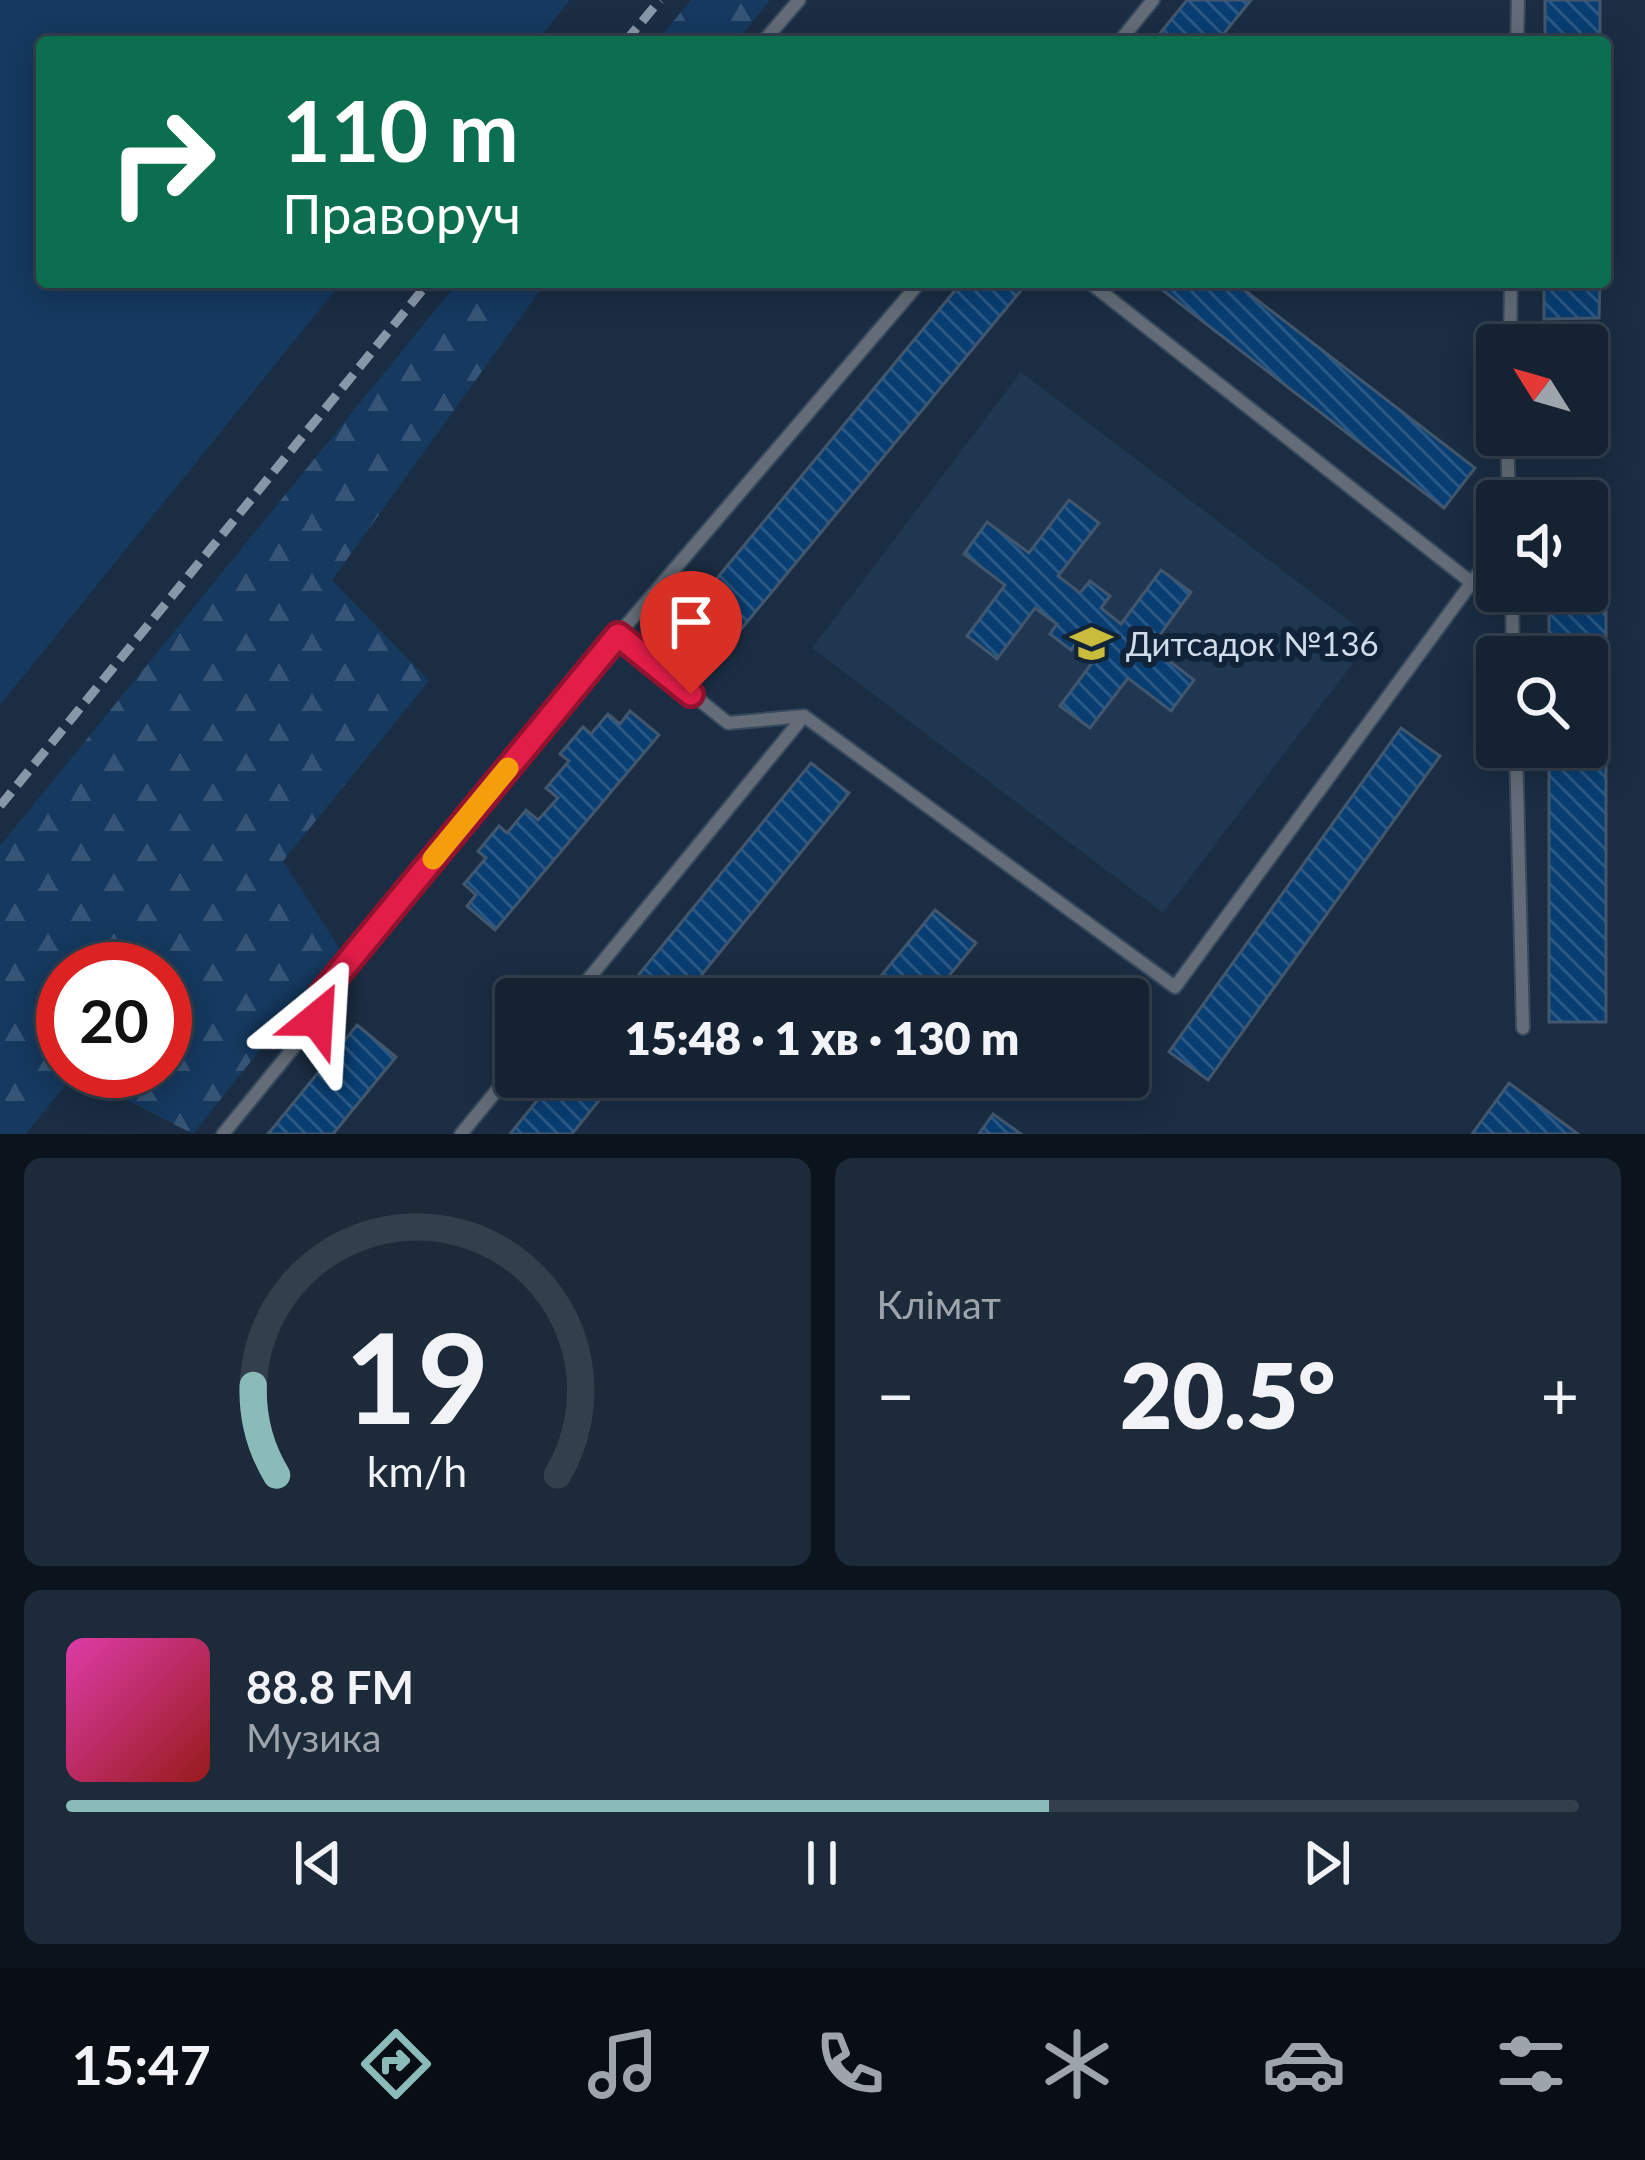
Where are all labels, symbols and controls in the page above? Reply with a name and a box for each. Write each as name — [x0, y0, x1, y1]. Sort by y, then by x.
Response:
text: 110 m — [282, 79, 519, 180]
icon: right — [84, 84, 240, 240]
text: Праворуч — [282, 181, 521, 246]
north arrow — [1476, 324, 1608, 456]
map controls — [1476, 324, 1608, 768]
button: sound — [1476, 480, 1608, 612]
pin — [640, 571, 742, 694]
icon: arrive — [658, 589, 724, 655]
school or university icon: Дитсадок №136 — [1069, 620, 1115, 666]
place label: Дитсадок №136 — [1126, 623, 1379, 663]
button: search — [1476, 636, 1608, 768]
speed limit sign: 20 — [36, 942, 192, 1098]
position arrow — [254, 956, 380, 1082]
text: 15:48 · 1 хв · 130 m — [625, 1011, 1019, 1065]
text: Клімат — [877, 1281, 1001, 1327]
text: 19 — [345, 1301, 490, 1451]
text: 20.5° — [1120, 1340, 1336, 1448]
text: − — [877, 1355, 915, 1434]
text: + — [1541, 1355, 1579, 1434]
text: km/h — [367, 1445, 467, 1496]
text: 88.8 FM — [246, 1660, 414, 1714]
text: Музика — [246, 1714, 381, 1760]
icon: previous — [285, 1830, 351, 1896]
icon: pause — [789, 1830, 855, 1896]
icon: next — [1294, 1830, 1360, 1896]
icon: directions — [354, 2022, 438, 2106]
icon: music — [581, 2022, 665, 2106]
icon: phone — [808, 2022, 892, 2106]
icon: climate — [1035, 2022, 1119, 2106]
icon: car — [1262, 2022, 1346, 2106]
icon: filters — [1489, 2022, 1573, 2106]
text: 15:47 — [72, 2032, 211, 2097]

